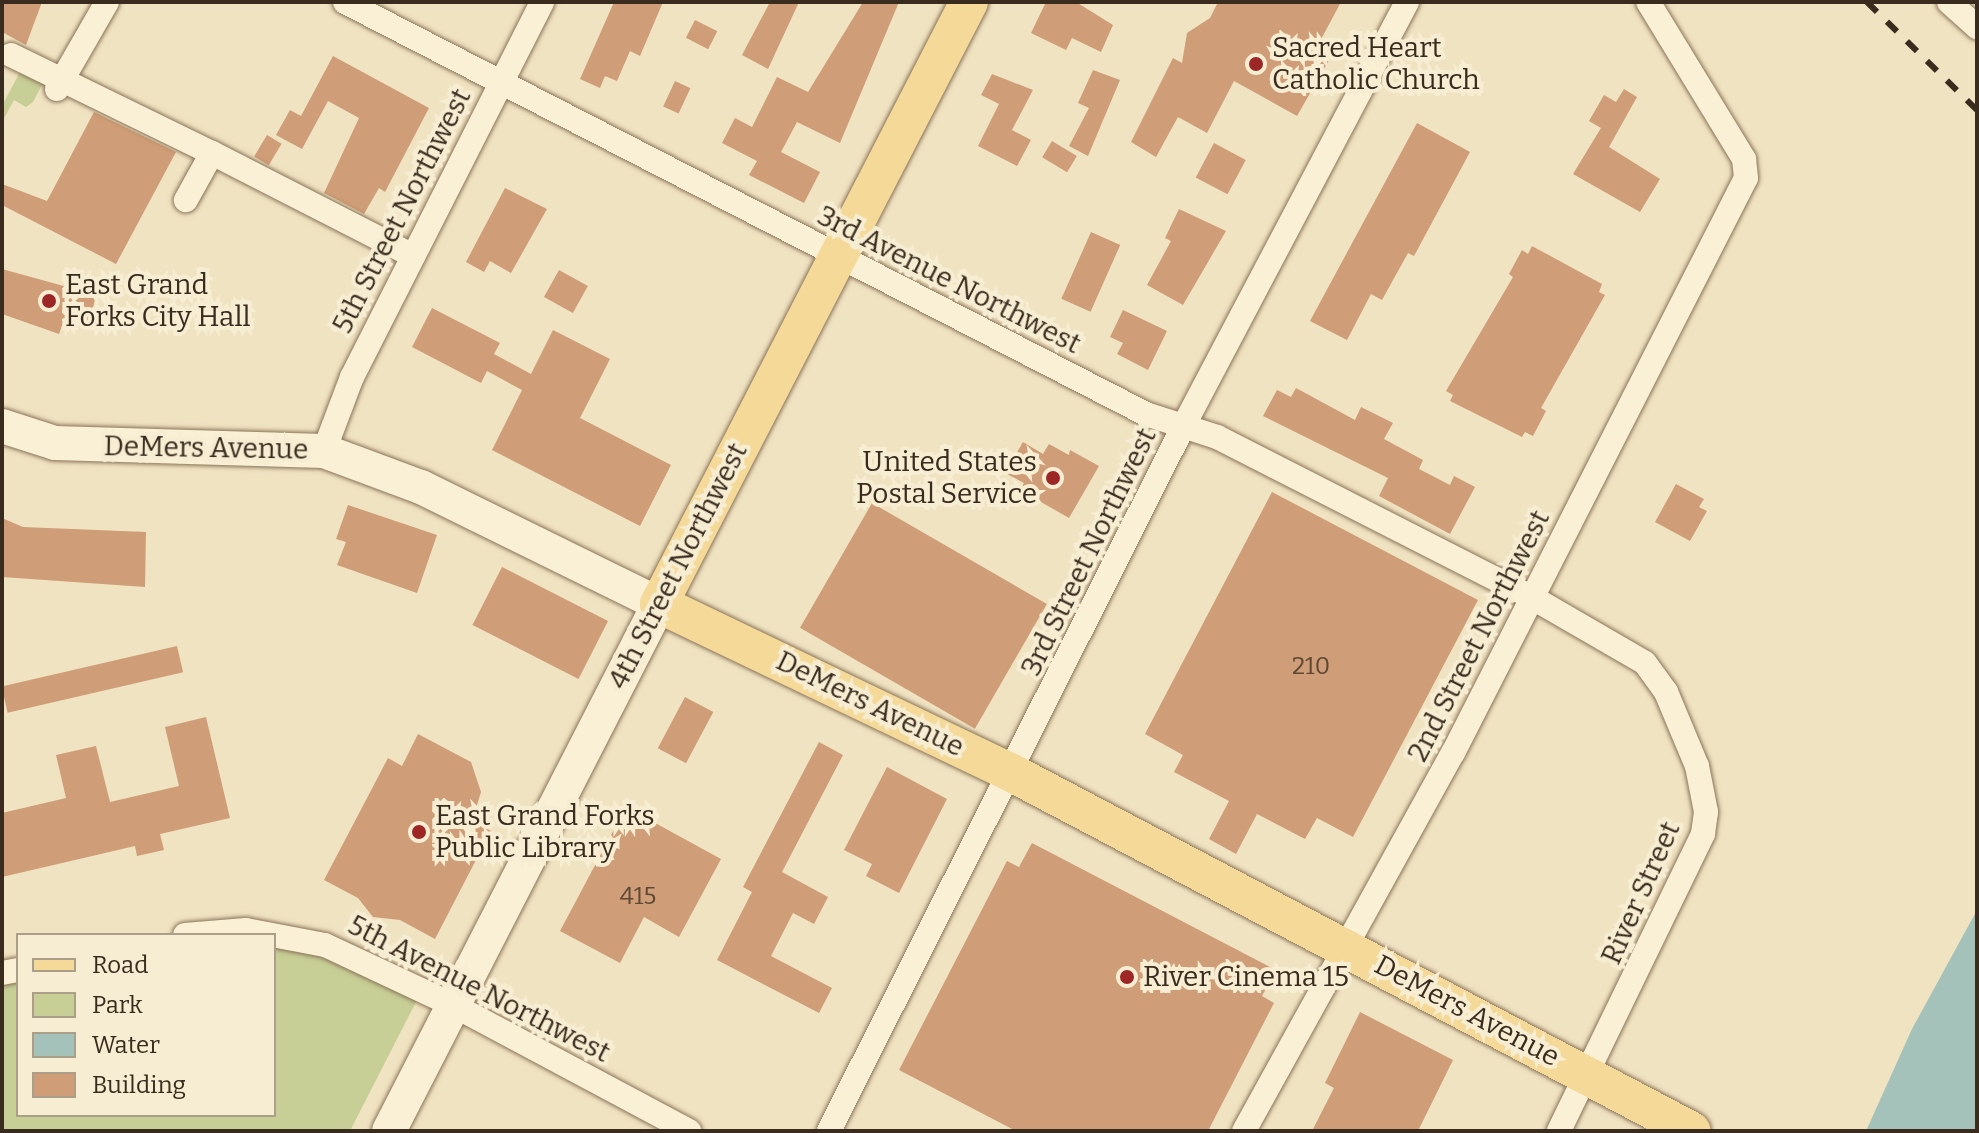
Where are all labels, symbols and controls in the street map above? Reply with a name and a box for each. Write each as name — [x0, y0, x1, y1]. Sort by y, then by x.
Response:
place label: Sacred Heart Catholic Church — [1272, 31, 1480, 97]
marker: Sacred Heart Catholic Church — [1247, 55, 1265, 73]
street label: 5th Street Northwest — [326, 83, 478, 339]
street label: 3rd Avenue Northwest — [812, 199, 1086, 361]
place label: East Grand Forks City Hall — [65, 268, 251, 334]
marker: East Grand Forks City Hall — [40, 292, 58, 310]
street label: 3rd Street Northwest — [1014, 423, 1164, 681]
street label: DeMers Avenue — [103, 429, 309, 467]
street label: 4th Street Northwest — [601, 437, 755, 695]
place label: United States Postal Service — [856, 445, 1037, 511]
marker: United States Postal Service — [1044, 469, 1062, 487]
street label: 2nd Street Northwest — [1401, 505, 1557, 767]
street label: DeMers Avenue — [771, 644, 969, 764]
house number: 210 — [1292, 653, 1330, 681]
place label: East Grand Forks Public Library — [435, 799, 655, 865]
street label: River Street — [1595, 817, 1687, 969]
marker: East Grand Forks Public Library — [410, 823, 428, 841]
house number: 415 — [620, 883, 656, 911]
street label: 5th Avenue Northwest — [342, 908, 616, 1070]
legend — [16, 933, 276, 1117]
street label: DeMers Avenue — [1369, 948, 1565, 1074]
text: Road — [92, 951, 148, 979]
place label: River Cinema 15 — [1143, 960, 1349, 994]
marker: River Cinema 15 — [1118, 968, 1136, 986]
text: Park — [92, 991, 143, 1019]
text: Water — [92, 1031, 160, 1059]
text: Building — [92, 1071, 186, 1099]

